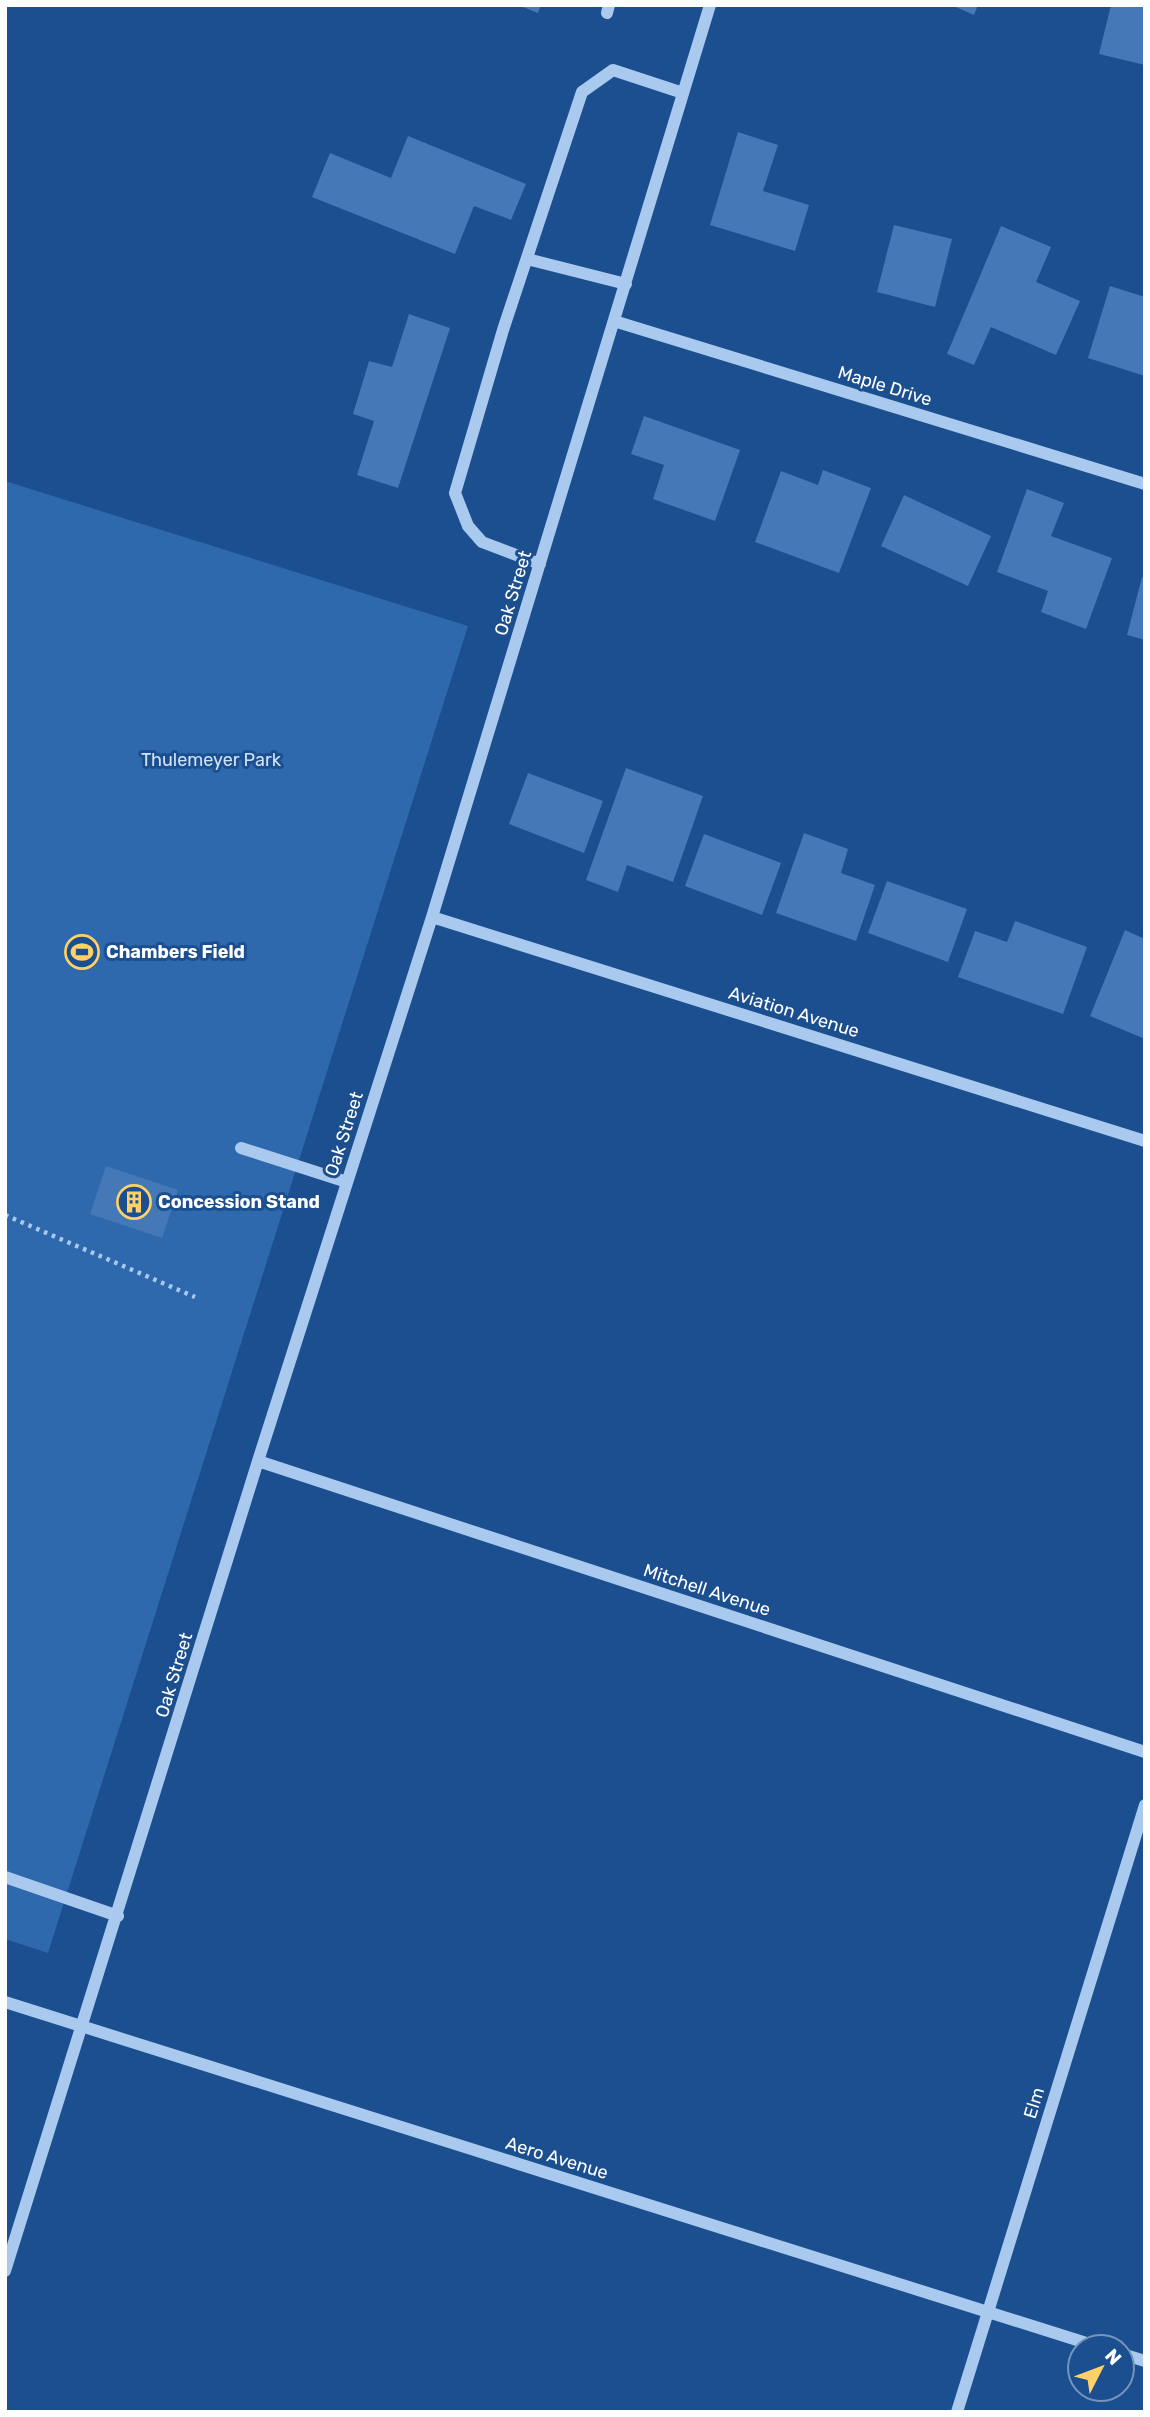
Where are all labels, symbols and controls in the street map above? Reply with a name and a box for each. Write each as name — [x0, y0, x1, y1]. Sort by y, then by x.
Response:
street label: Maple Drive — [835, 361, 935, 411]
street label: Oak Street — [490, 548, 536, 638]
park label: Thulemeyer Park — [141, 749, 282, 771]
sports icon: Chambers Field — [63, 933, 101, 971]
place label: Chambers Field — [106, 941, 245, 963]
street label: Aviation Avenue — [726, 982, 862, 1042]
street label: Oak Street — [320, 1089, 368, 1179]
building icon: Concession Stand — [115, 1183, 153, 1221]
place label: Concession Stand — [158, 1191, 320, 1213]
street label: Mitchell Avenue — [641, 1559, 773, 1621]
street label: Oak Street — [151, 1630, 197, 1720]
street label: Elm — [1019, 2085, 1049, 2121]
street label: Aero Avenue — [503, 2132, 611, 2184]
north arrow — [1066, 2333, 1136, 2403]
text: N — [1100, 2344, 1126, 2370]

